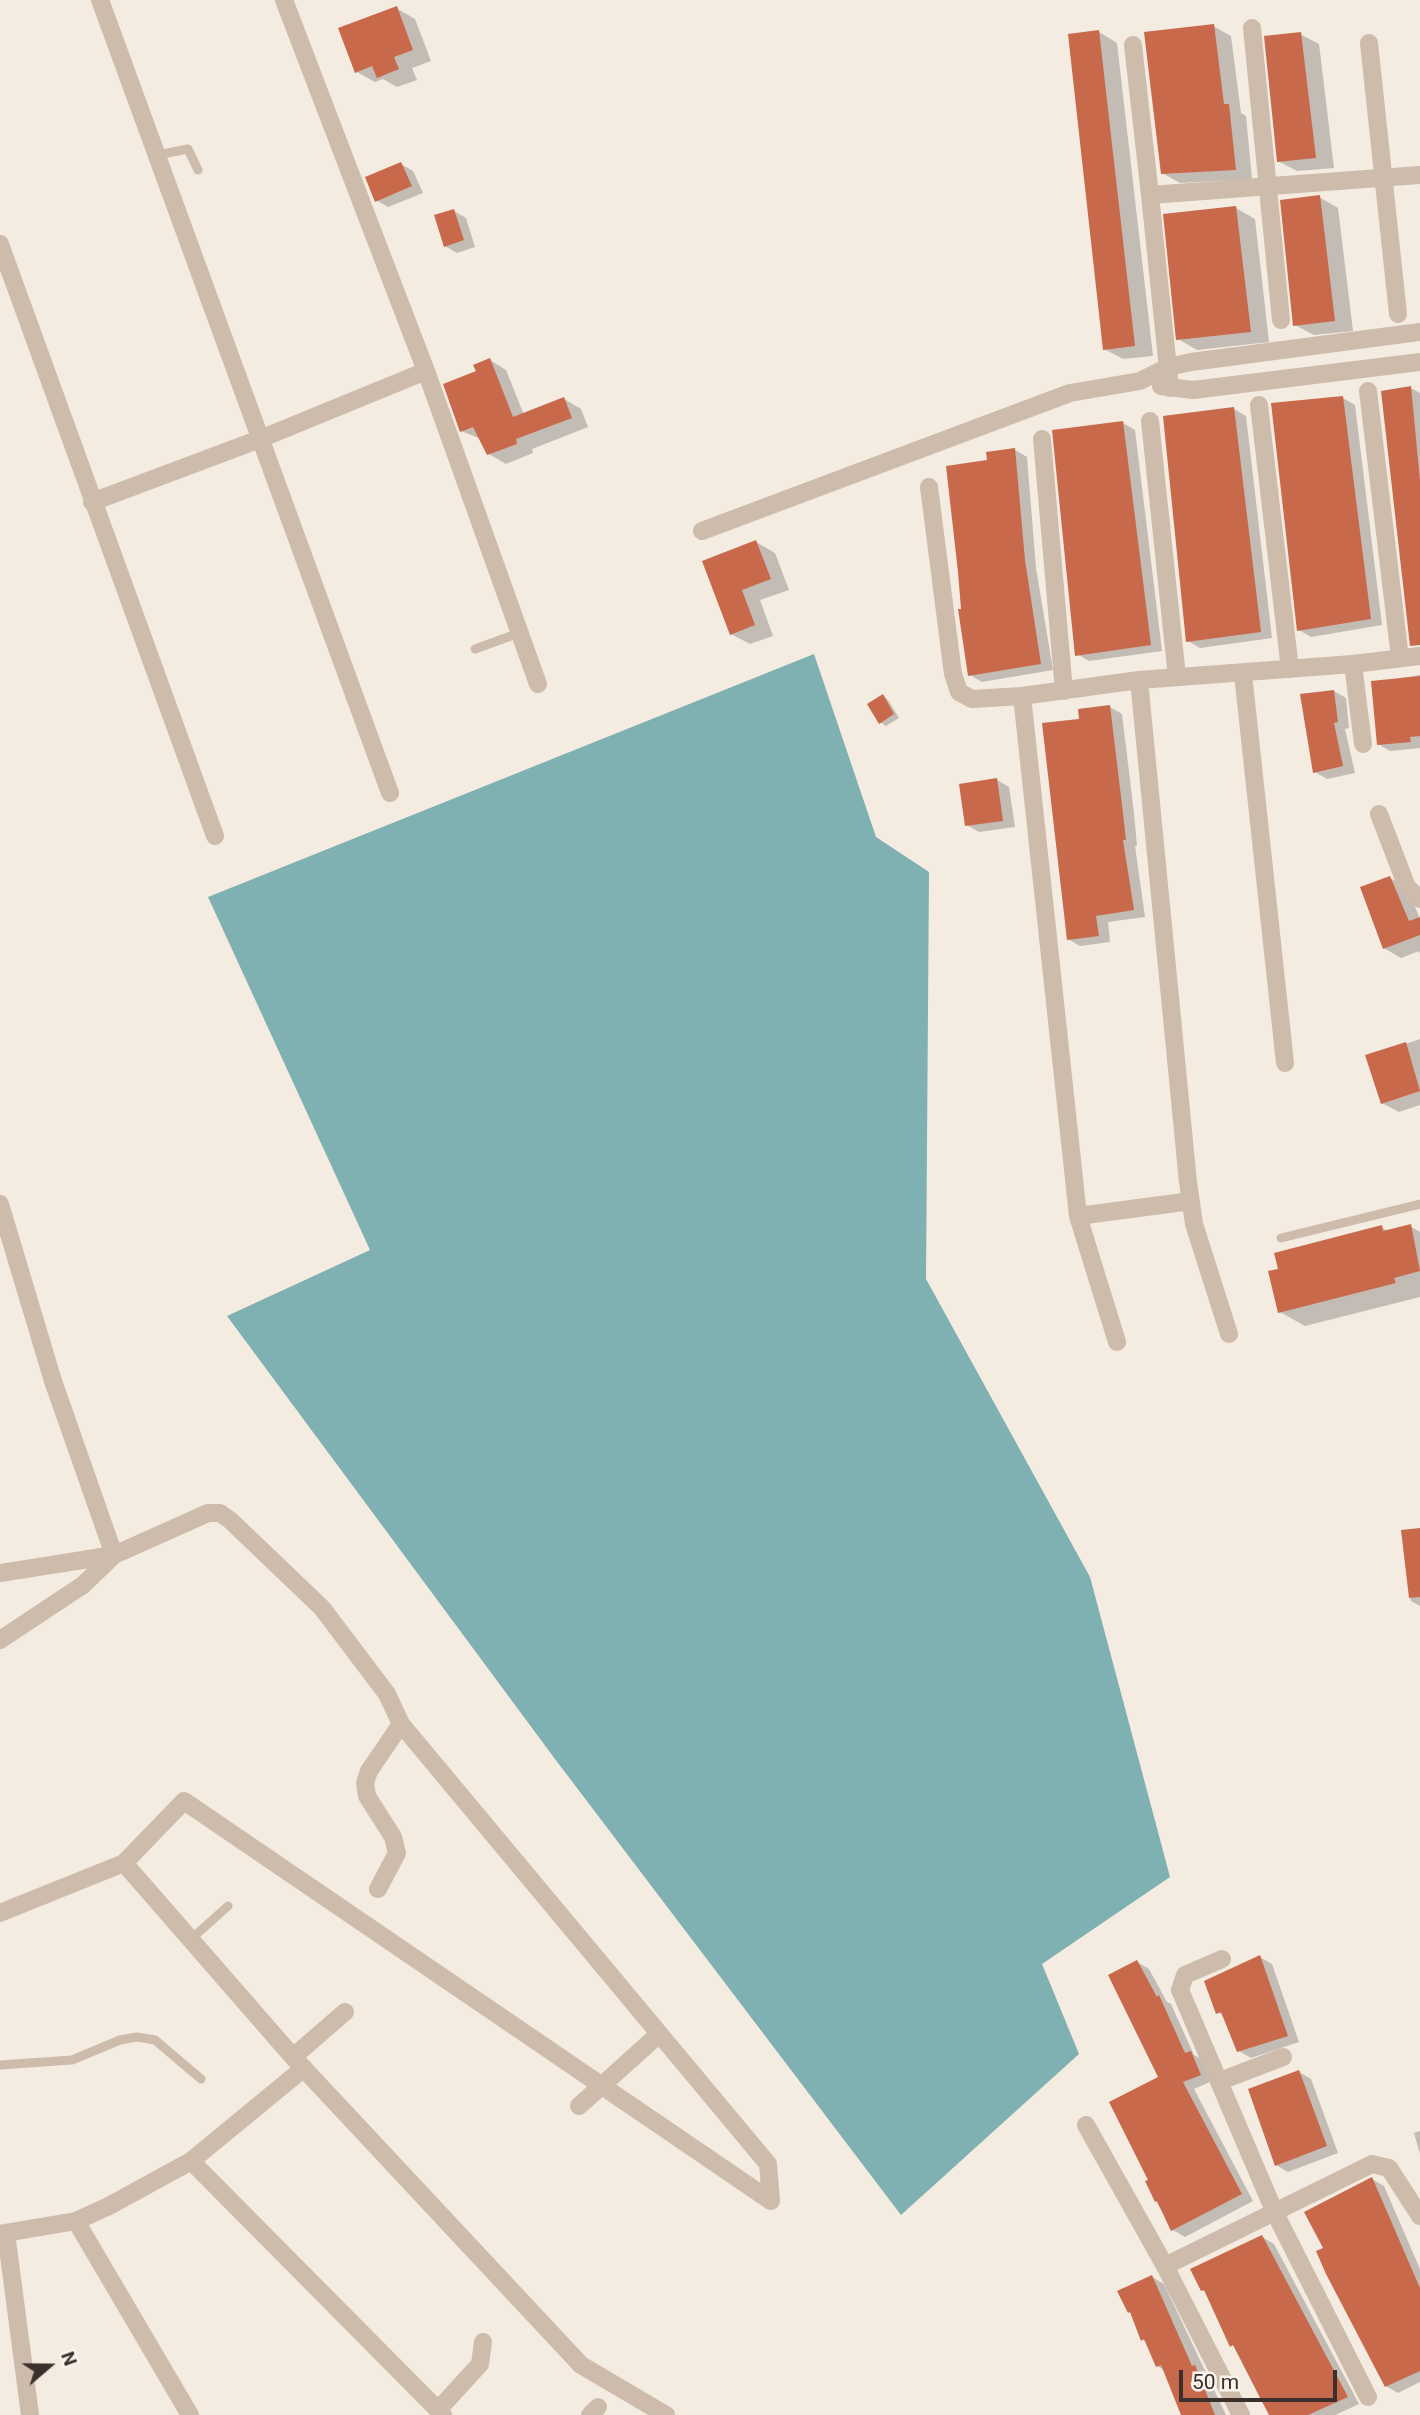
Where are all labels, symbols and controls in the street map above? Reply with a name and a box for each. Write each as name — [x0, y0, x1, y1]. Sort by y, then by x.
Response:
north arrow — [14, 2331, 84, 2401]
text: N — [56, 2348, 82, 2369]
scale bar — [1182, 2356, 1340, 2400]
text: 50 m — [1192, 2370, 1239, 2394]

